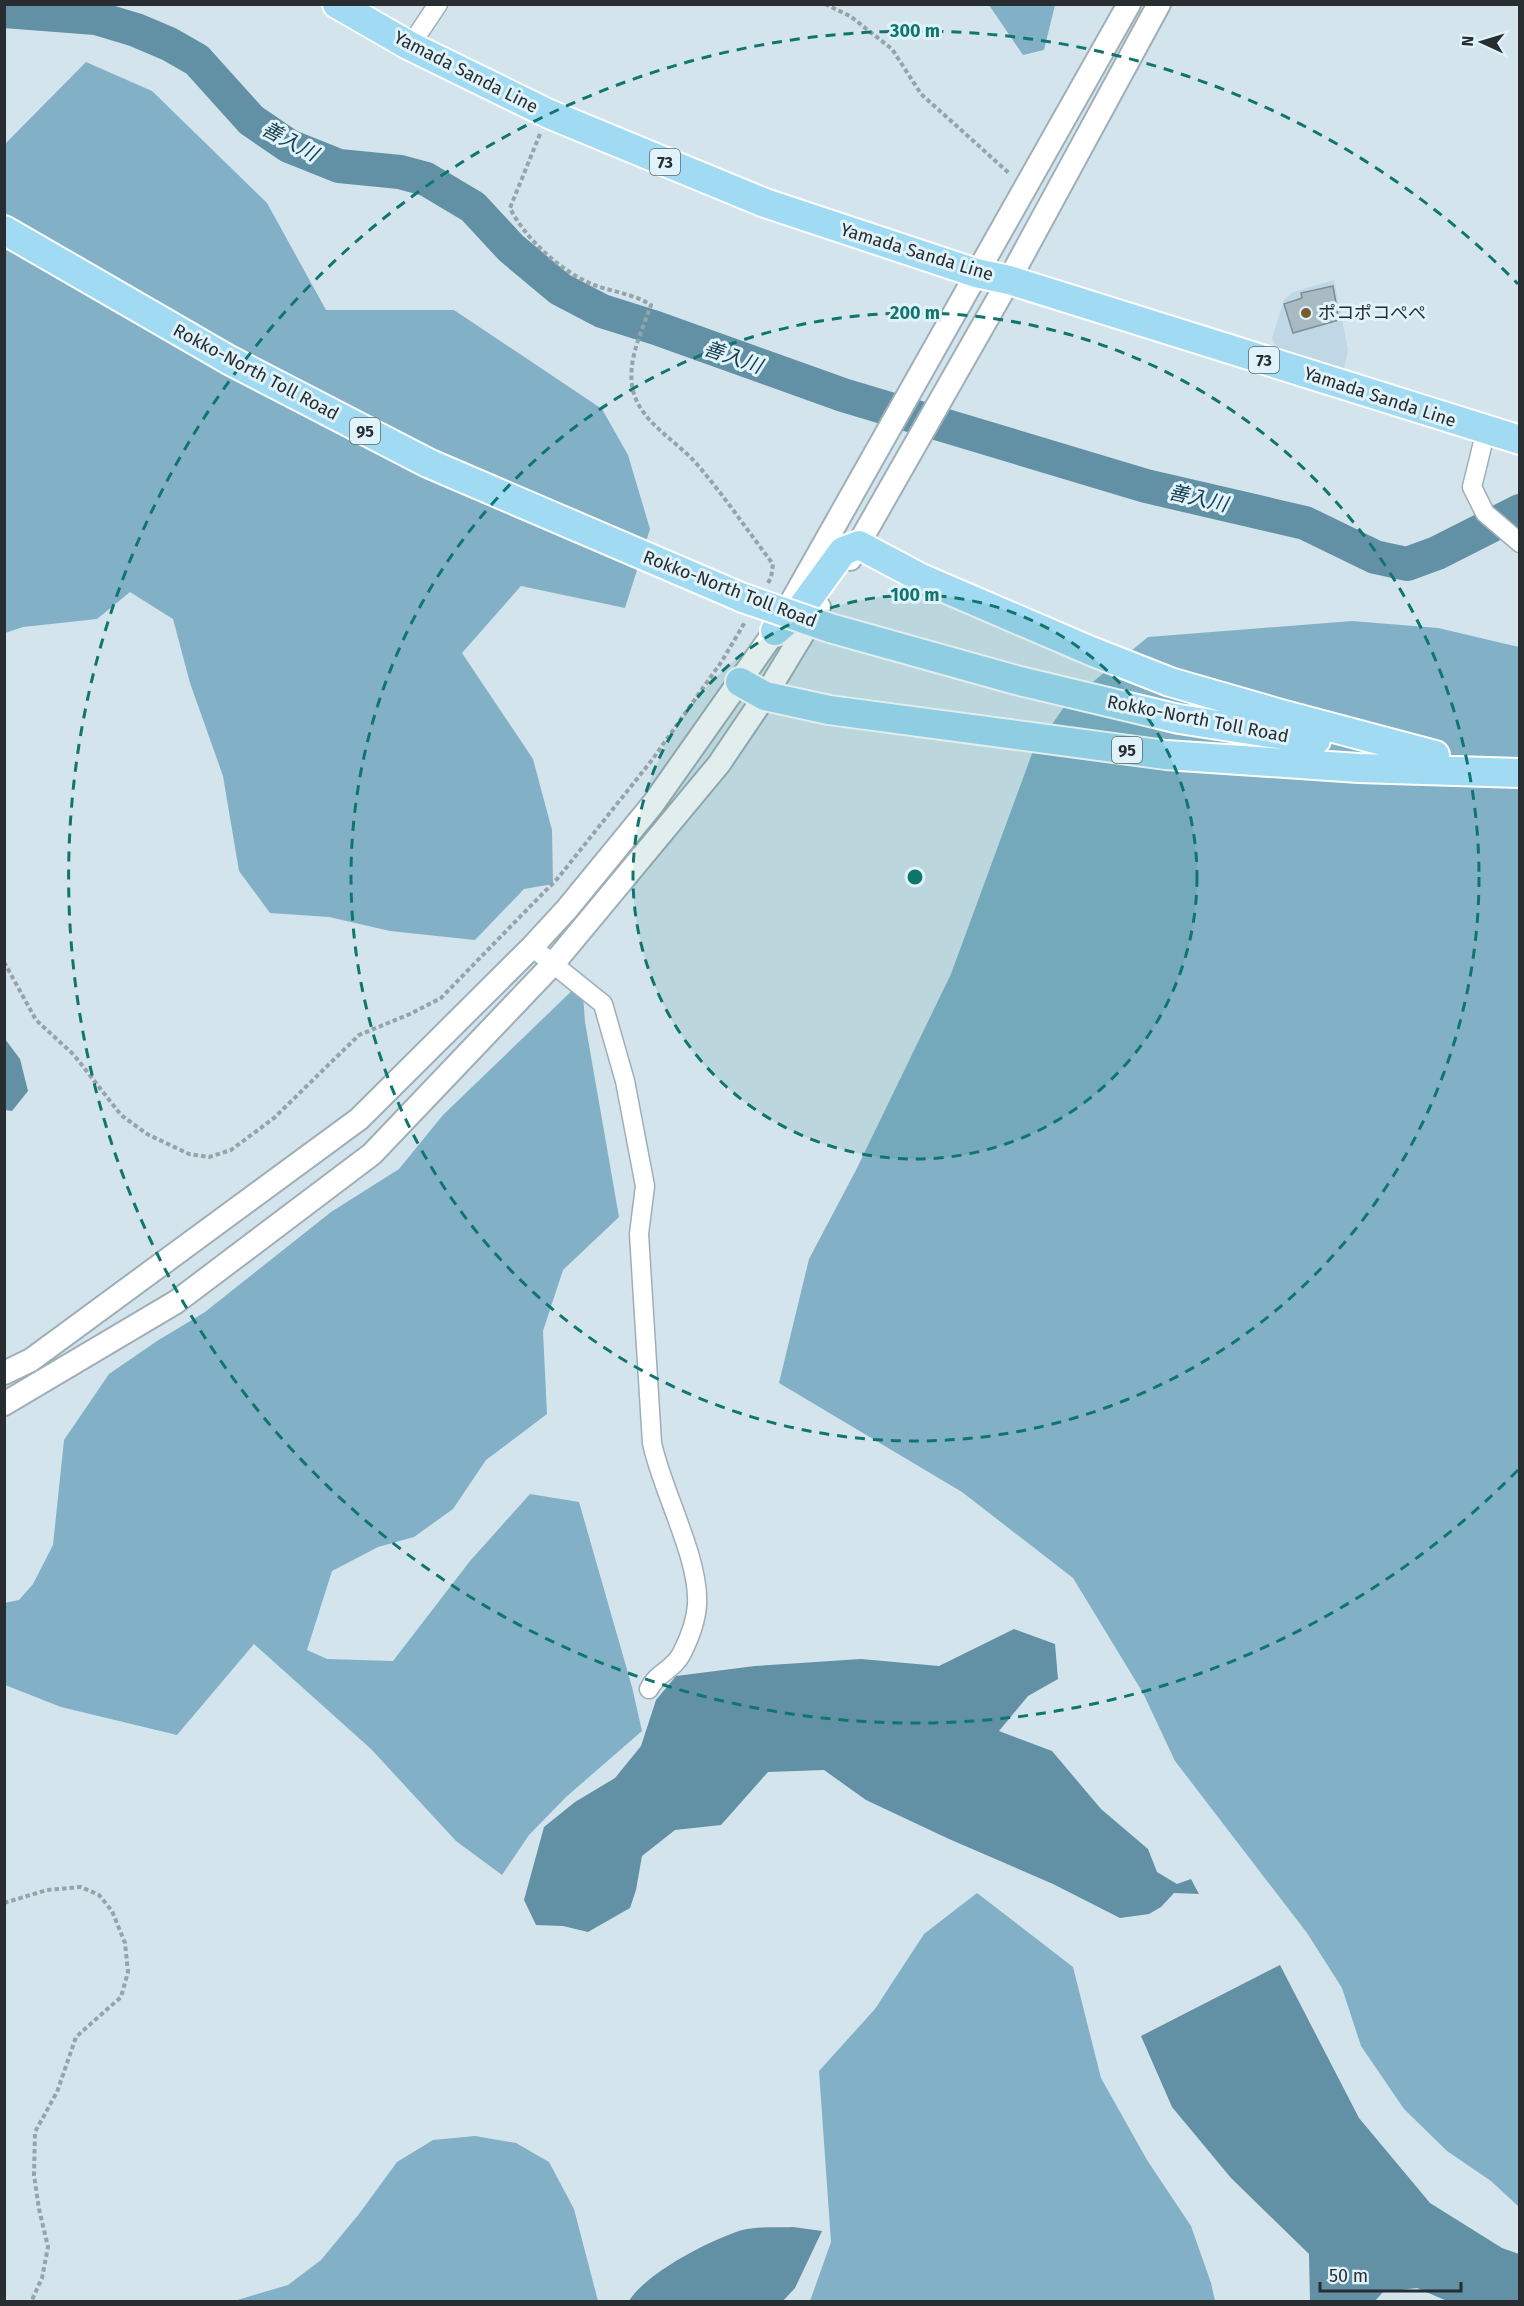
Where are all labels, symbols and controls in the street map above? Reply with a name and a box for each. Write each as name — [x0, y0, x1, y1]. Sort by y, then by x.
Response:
north arrow — [1452, 12, 1512, 72]
text: 300 m — [889, 20, 940, 42]
street label: Yamada Sanda Line — [390, 26, 542, 118]
text: N — [1458, 35, 1477, 47]
water label: 善入川 — [258, 116, 324, 167]
road number: 73 — [650, 149, 680, 175]
street label: Yamada Sanda Line — [838, 218, 996, 286]
text: 200 m — [890, 302, 940, 324]
place label: ポコポコぺぺ — [1318, 302, 1426, 324]
marker: ポコポコぺぺ — [1299, 306, 1313, 320]
street label: Rokko-North Toll Road — [169, 319, 343, 425]
water label: 善入川 — [701, 336, 767, 379]
road number: 73 — [1249, 347, 1279, 373]
street label: Yamada Sanda Line — [1301, 362, 1459, 432]
road number: 95 — [350, 418, 380, 444]
water label: 善入川 — [1166, 480, 1232, 517]
street label: Rokko-North Toll Road — [640, 546, 820, 632]
text: 100 m — [891, 584, 939, 606]
street label: Rokko-North Toll Road — [1105, 691, 1291, 747]
road number: 95 — [1112, 737, 1142, 763]
centre of rings — [905, 867, 925, 887]
scale bar — [1320, 2255, 1461, 2293]
text: 50 m — [1329, 2265, 1368, 2287]

